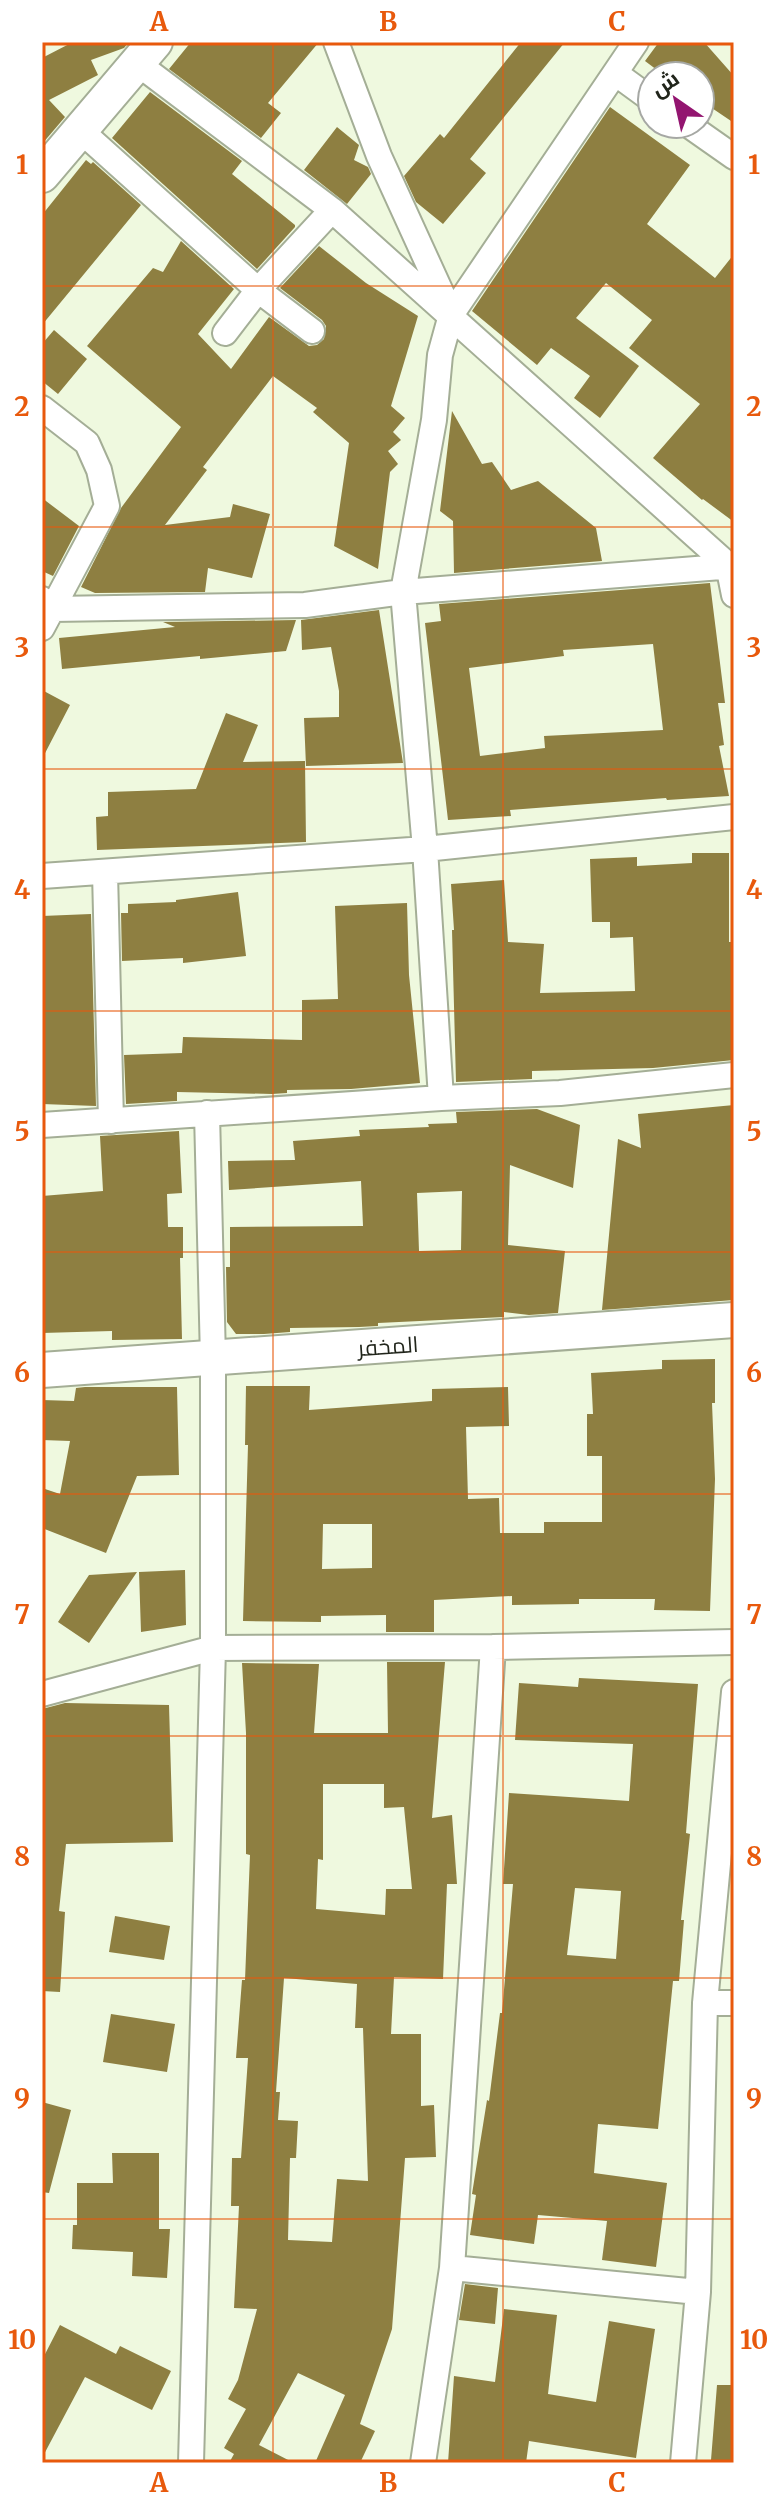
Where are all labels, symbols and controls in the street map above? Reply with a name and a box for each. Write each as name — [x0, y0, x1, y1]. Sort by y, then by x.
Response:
text: A — [149, 5, 169, 38]
text: B — [379, 5, 397, 38]
text: C — [608, 5, 626, 38]
north arrow — [636, 60, 716, 140]
text: ش — [645, 64, 684, 103]
text: 1 — [16, 148, 28, 181]
text: 1 — [748, 148, 760, 181]
text: 2 — [14, 390, 30, 423]
text: 2 — [746, 390, 762, 423]
text: 3 — [15, 631, 29, 664]
text: 3 — [747, 631, 761, 664]
text: 4 — [14, 873, 31, 906]
text: 4 — [746, 873, 763, 906]
text: 5 — [14, 1115, 30, 1148]
text: 5 — [746, 1115, 762, 1148]
street label: المخفر — [355, 1330, 419, 1362]
text: 6 — [14, 1356, 30, 1389]
text: 6 — [746, 1356, 762, 1389]
text: 7 — [14, 1598, 30, 1631]
text: 7 — [746, 1598, 762, 1631]
text: 8 — [14, 1840, 30, 1873]
text: 8 — [746, 1840, 762, 1873]
text: 9 — [14, 2082, 30, 2115]
text: 9 — [746, 2082, 762, 2115]
text: 10 — [8, 2323, 36, 2356]
text: 10 — [740, 2323, 768, 2356]
text: A — [149, 2466, 169, 2499]
text: B — [379, 2466, 397, 2499]
text: C — [608, 2466, 626, 2499]

